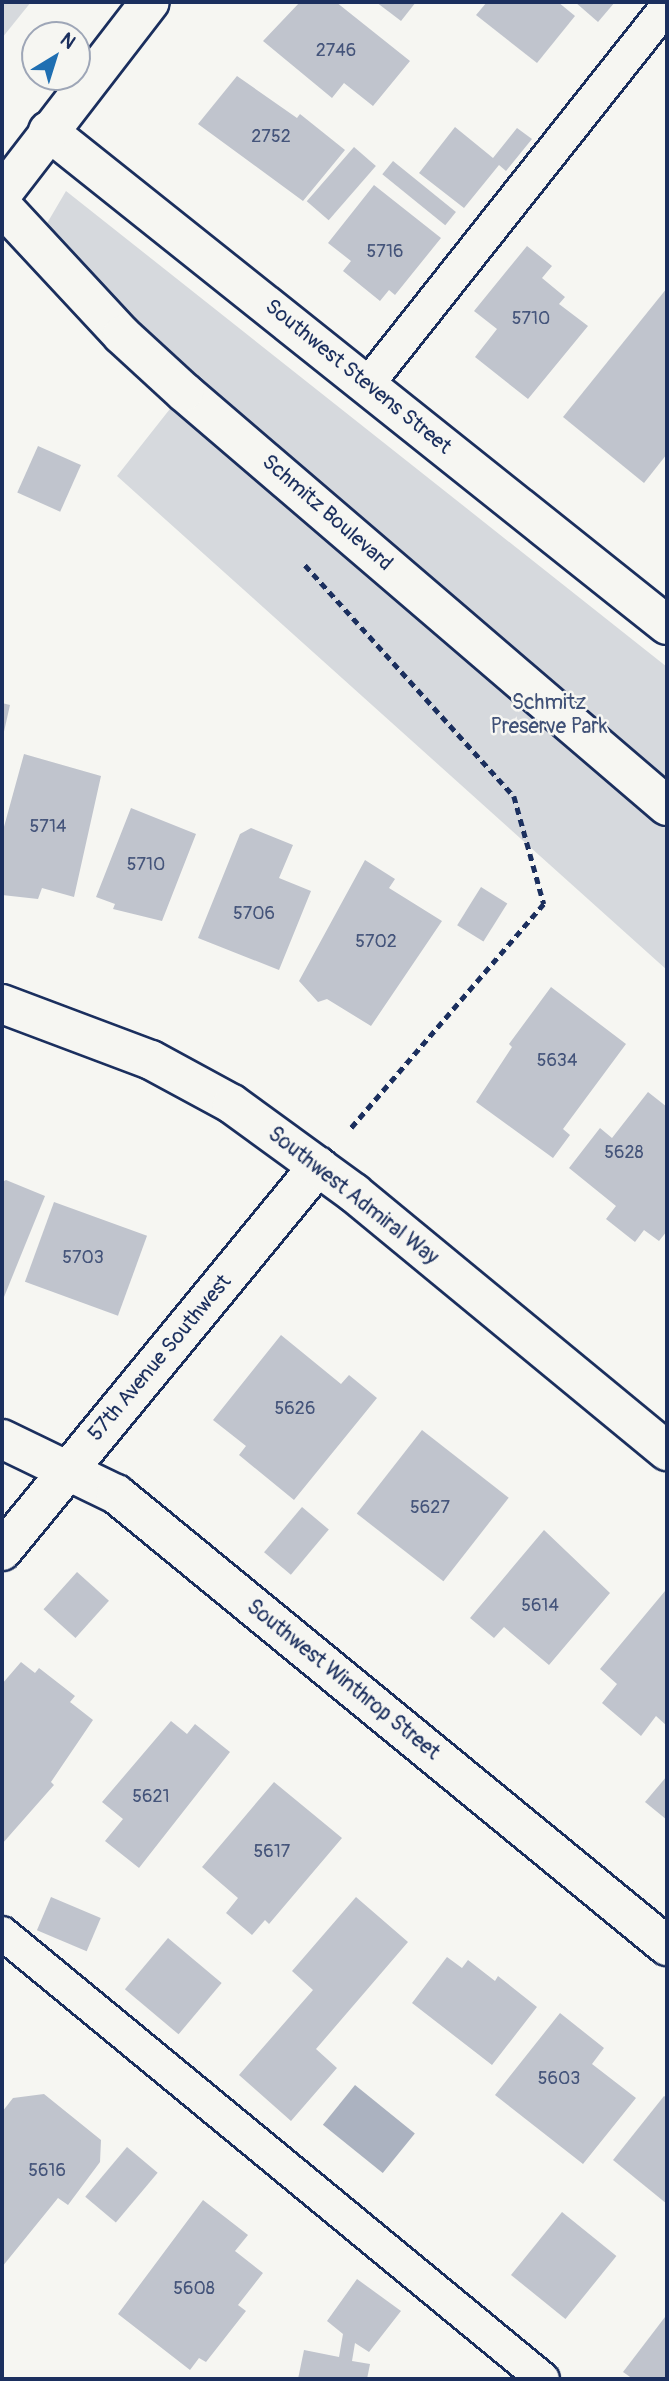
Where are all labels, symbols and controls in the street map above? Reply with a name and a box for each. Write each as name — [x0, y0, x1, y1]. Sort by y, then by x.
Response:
north arrow — [21, 21, 91, 91]
text: N — [55, 28, 80, 54]
house number: 2746 — [316, 40, 356, 62]
house number: 2752 — [251, 126, 291, 148]
house number: 5716 — [367, 241, 403, 263]
street label: Southwest Stevens Street — [260, 294, 456, 460]
house number: 5710 — [512, 308, 550, 330]
street label: Schmitz Boulevard — [257, 449, 397, 577]
park label: Schmitz Preserve Park — [491, 690, 607, 740]
house number: 5714 — [30, 816, 66, 838]
house number: 5710 — [127, 854, 165, 876]
house number: 5706 — [233, 903, 275, 925]
house number: 5702 — [355, 931, 397, 953]
house number: 5634 — [537, 1050, 577, 1072]
street label: Southwest Admiral Way — [263, 1122, 443, 1270]
house number: 5628 — [604, 1142, 644, 1164]
house number: 5703 — [62, 1247, 104, 1269]
street label: 57th Avenue Southwest — [83, 1270, 237, 1446]
house number: 5626 — [275, 1398, 315, 1420]
house number: 5627 — [410, 1497, 450, 1519]
street label: Southwest Winthrop Street — [242, 1594, 444, 1766]
house number: 5614 — [521, 1595, 559, 1617]
house number: 5621 — [132, 1786, 170, 1808]
house number: 5617 — [254, 1841, 290, 1863]
house number: 5603 — [538, 2068, 580, 2090]
house number: 5616 — [28, 2160, 66, 2182]
house number: 5608 — [173, 2278, 215, 2300]

